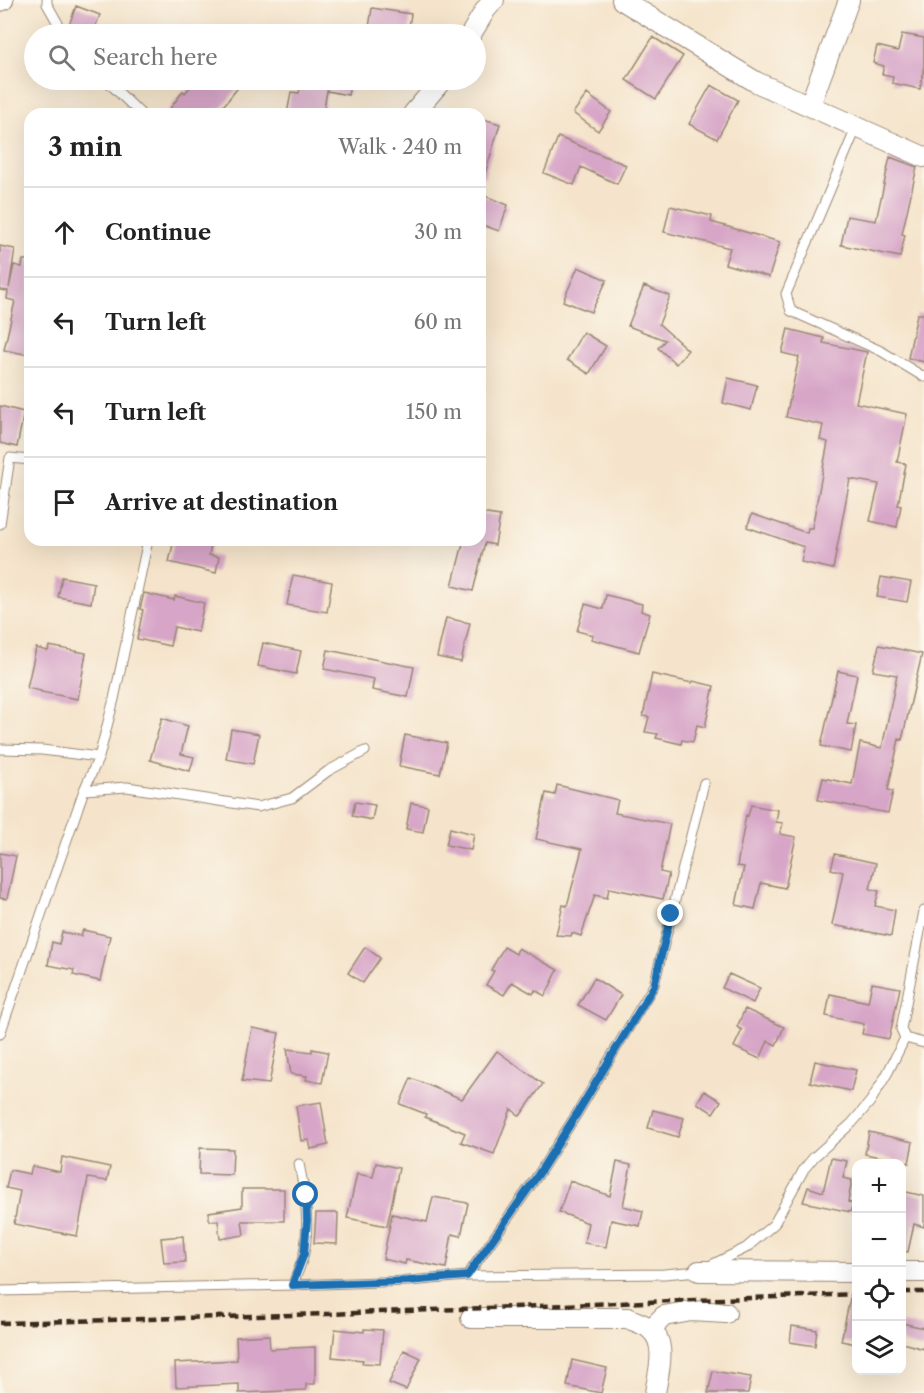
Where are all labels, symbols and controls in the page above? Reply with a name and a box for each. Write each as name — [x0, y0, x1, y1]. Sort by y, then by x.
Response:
search box — [24, 24, 486, 90]
icon: search — [45, 41, 78, 74]
text: Search here — [93, 44, 218, 71]
text: 3 min — [48, 131, 122, 163]
text: Walk · 240 m — [338, 135, 462, 159]
icon: ahead — [48, 216, 81, 249]
text: Continue — [105, 219, 211, 246]
text: 30 m — [414, 220, 462, 244]
icon: left — [48, 306, 81, 339]
text: Turn left — [105, 309, 206, 336]
text: 60 m — [414, 310, 462, 334]
icon: left — [48, 396, 81, 429]
text: Turn left — [105, 399, 206, 426]
text: 150 m — [406, 400, 462, 424]
icon: arrive — [48, 486, 81, 519]
text: Arrive at destination — [105, 489, 338, 516]
route end — [657, 900, 683, 926]
map controls — [852, 1159, 906, 1375]
button: + — [852, 1159, 906, 1213]
route start — [292, 1181, 318, 1207]
button: − — [852, 1213, 906, 1267]
button: locate — [852, 1267, 906, 1321]
button: layers — [852, 1321, 906, 1375]

